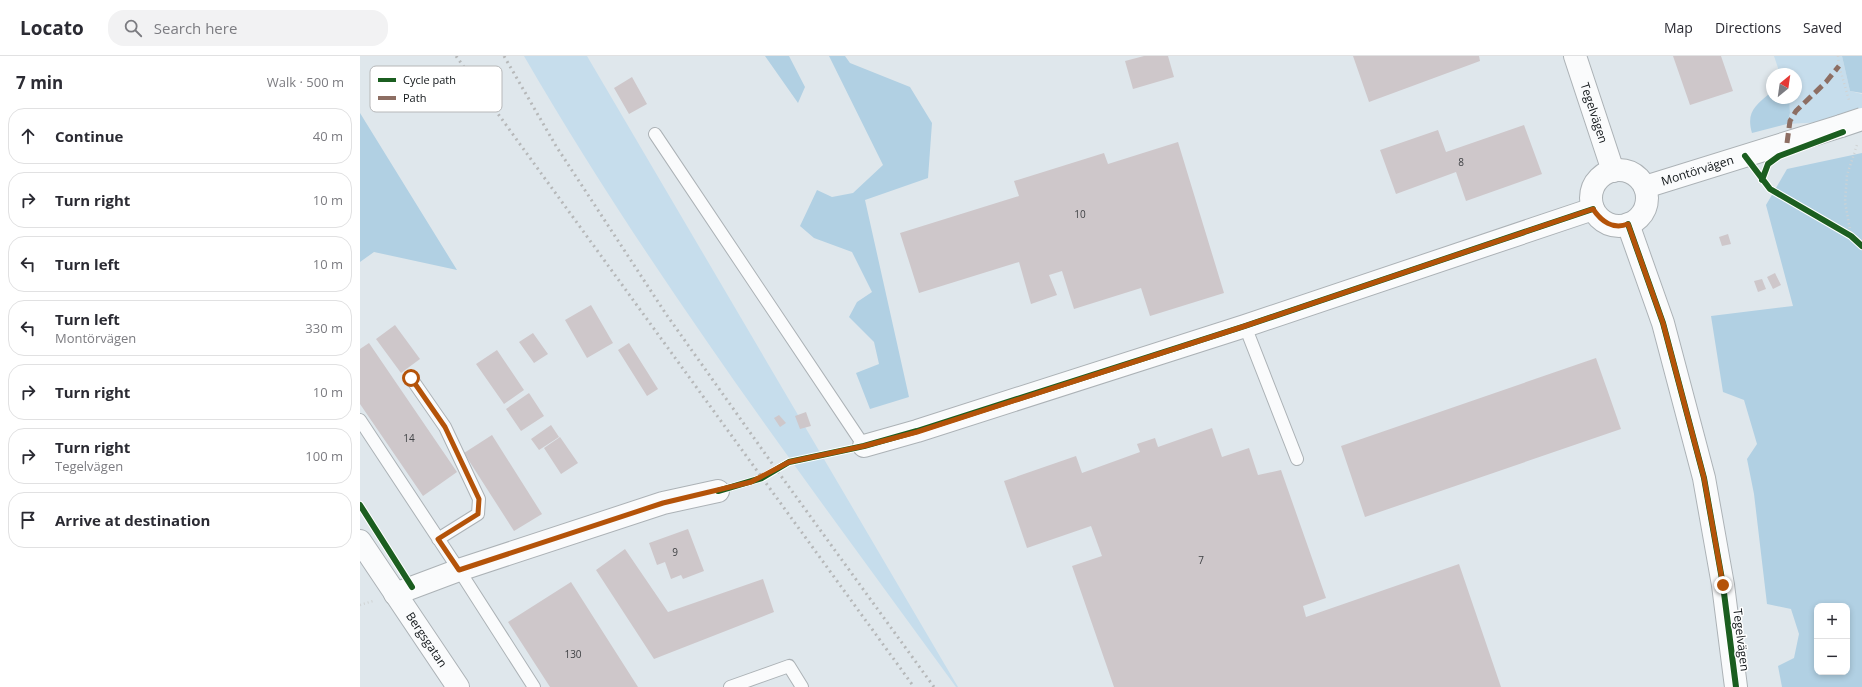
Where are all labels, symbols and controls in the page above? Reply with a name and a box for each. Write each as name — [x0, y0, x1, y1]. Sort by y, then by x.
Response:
search box — [108, 10, 388, 46]
text: Locato — [20, 15, 84, 41]
icon: search — [122, 17, 144, 39]
text: Search here — [154, 18, 237, 38]
text: Map — [1664, 18, 1693, 37]
text: Directions — [1715, 18, 1781, 37]
text: Saved — [1803, 18, 1842, 37]
legend — [370, 66, 502, 112]
north arrow — [1766, 68, 1802, 104]
text: 7 min — [16, 71, 63, 94]
text: Cycle path — [403, 72, 456, 87]
text: Walk · 500 m — [267, 73, 344, 91]
street label: Tegelvägen — [1576, 80, 1612, 145]
text: Path — [403, 90, 426, 105]
icon: ahead — [17, 125, 39, 147]
text: Continue — [55, 126, 123, 146]
text: 40 m — [313, 127, 343, 145]
street label: Montörvägen — [1659, 151, 1736, 189]
house number: 8 — [1458, 155, 1464, 169]
icon: right — [17, 189, 39, 211]
text: Turn right — [55, 190, 130, 210]
text: 10 m — [313, 191, 343, 209]
house number: 10 — [1074, 207, 1086, 221]
icon: left — [17, 253, 39, 275]
text: Turn left — [55, 254, 120, 274]
text: 10 m — [313, 255, 343, 273]
text: Turn left — [55, 309, 120, 329]
icon: left — [17, 317, 39, 339]
text: 330 m — [305, 319, 343, 337]
text: Montörvägen — [55, 329, 136, 347]
route start — [402, 369, 420, 387]
icon: right — [17, 381, 39, 403]
text: Turn right — [55, 382, 130, 402]
text: 10 m — [313, 383, 343, 401]
house number: 14 — [403, 431, 415, 445]
text: Turn right — [55, 437, 130, 457]
icon: right — [17, 445, 39, 467]
text: 100 m — [305, 447, 343, 465]
text: Tegelvägen — [55, 457, 123, 475]
icon: arrive — [17, 509, 39, 531]
text: Arrive at destination — [55, 510, 210, 530]
house number: 9 — [672, 545, 678, 559]
house number: 7 — [1198, 553, 1204, 567]
route end — [1714, 576, 1732, 594]
map controls — [1814, 603, 1850, 675]
button: + — [1814, 603, 1850, 639]
street label: Tegelvägen — [1729, 608, 1754, 672]
street label: Bergsgatan — [402, 609, 451, 670]
button: − — [1814, 639, 1850, 675]
house number: 130 — [564, 647, 582, 661]

